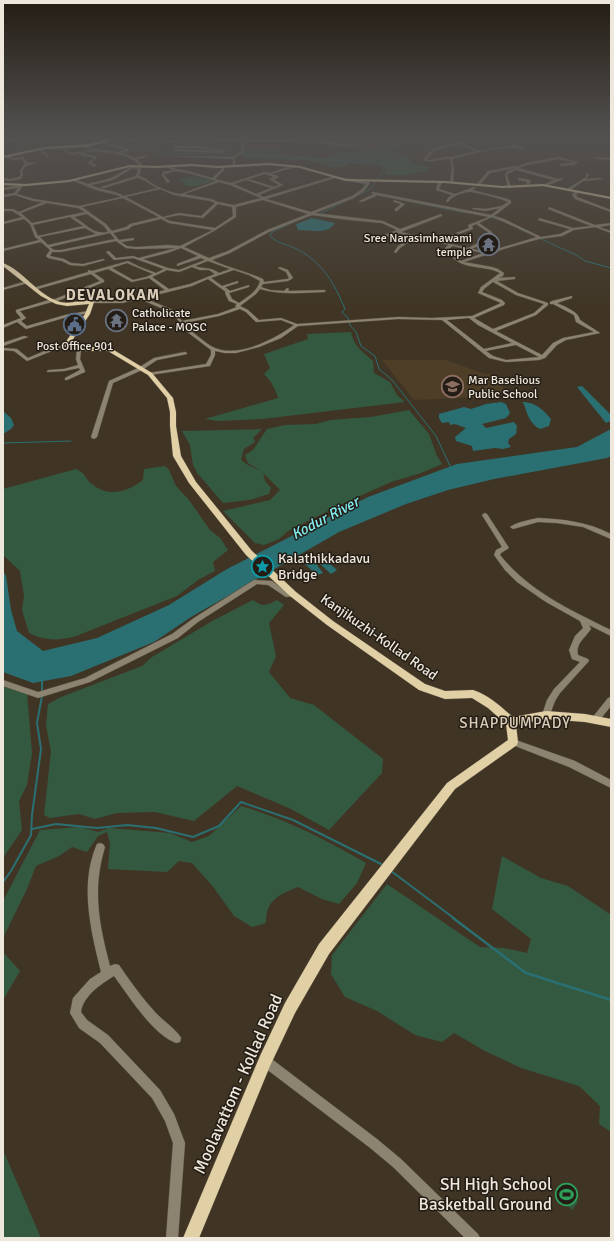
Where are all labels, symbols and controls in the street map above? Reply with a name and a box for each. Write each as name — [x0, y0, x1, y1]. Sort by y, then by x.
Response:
place label: Sree Narasimhawami temple — [364, 231, 472, 260]
temple icon: Sree Narasimhawami temple — [475, 232, 501, 258]
district label: DEVALOKAM — [66, 286, 160, 304]
place label: Catholicate Palace - MOSC — [132, 306, 207, 335]
temple icon: Catholicate Palace - MOSC — [104, 307, 130, 333]
public building icon: Post Office 901 — [62, 312, 88, 338]
place label: Post Office 901 — [36, 339, 114, 354]
place label: Mar Baselious Public School — [468, 373, 540, 402]
school or university icon: Mar Baselious Public School — [440, 374, 466, 400]
water label: Kodur River — [288, 492, 364, 543]
place label: Kalathikkadavu Bridge — [278, 550, 370, 583]
place icon: Kalathikkadavu Bridge — [249, 553, 275, 579]
street label: Kanjikuzhi-Kollad Road — [317, 590, 441, 684]
district label: SHAPPUMPADY — [459, 714, 571, 732]
street label: Moolavattom - Kollad Road — [189, 991, 287, 1177]
place label: SH High School Basketball Ground — [419, 1174, 552, 1215]
sports icon: SH High School Basketball Ground — [554, 1181, 580, 1207]

